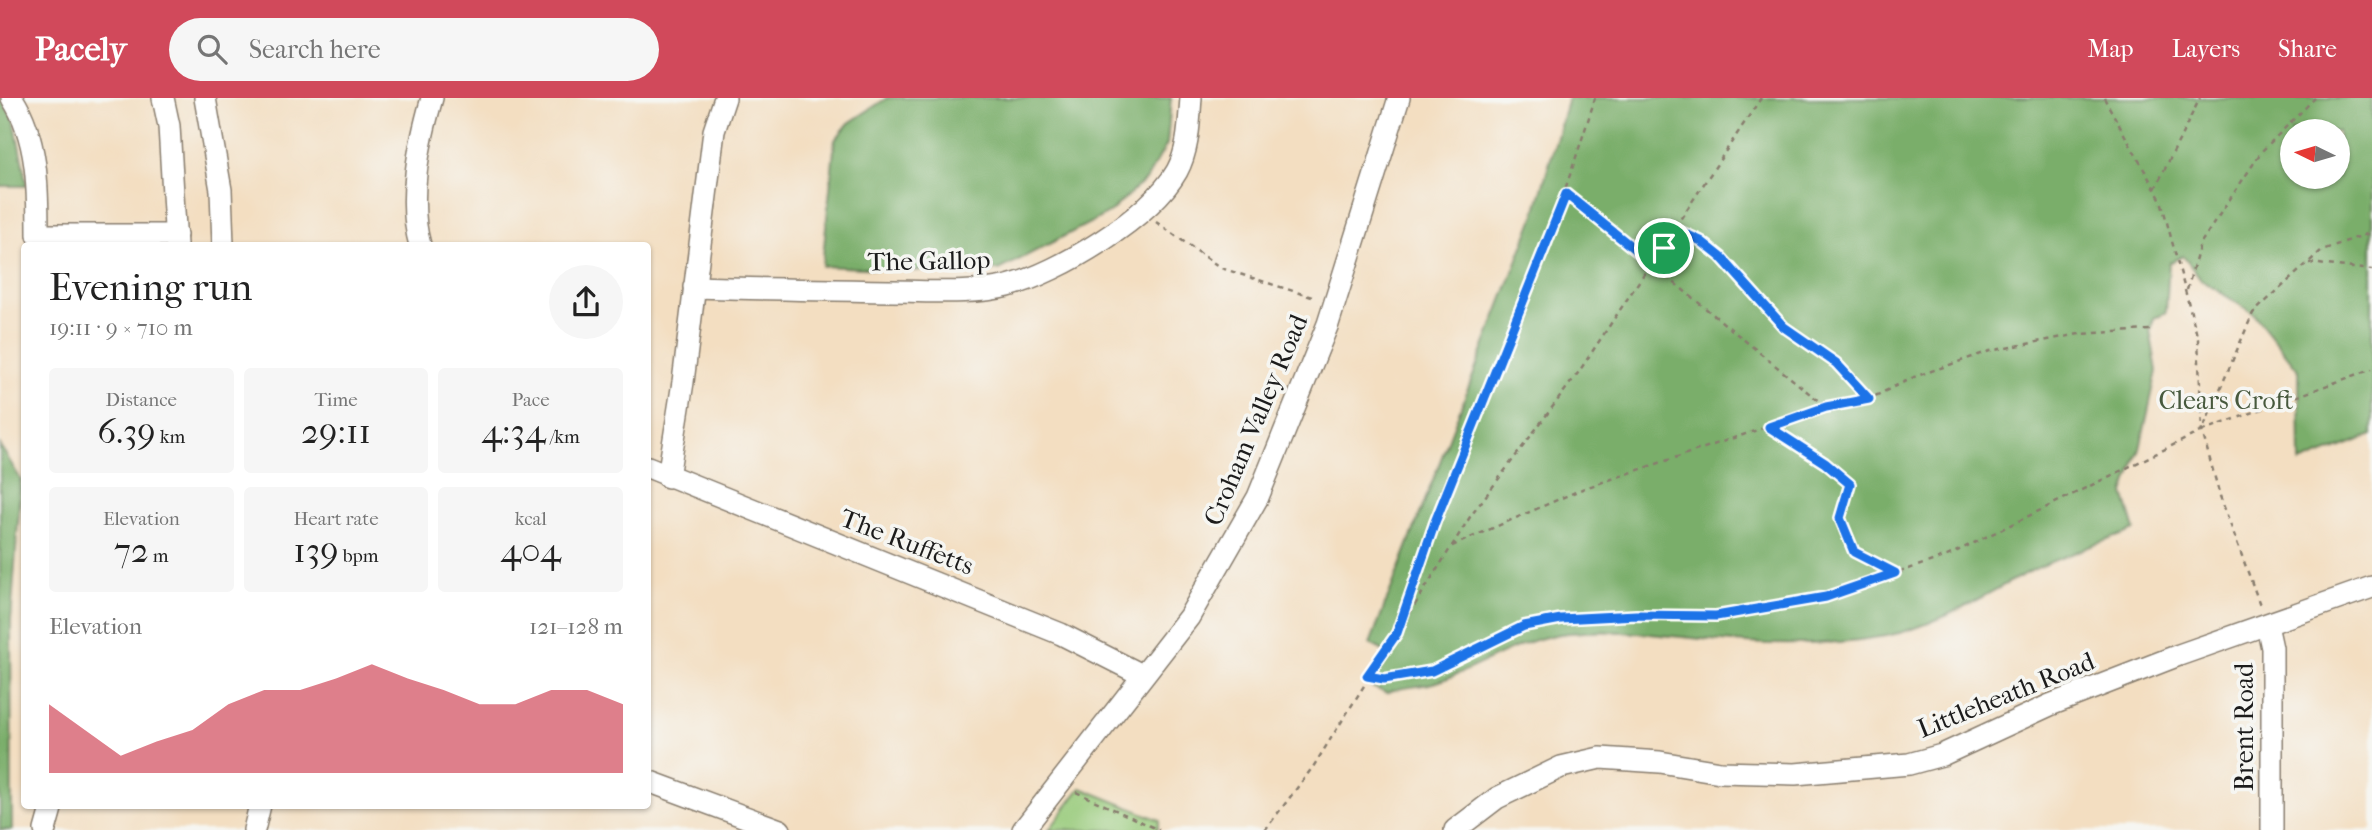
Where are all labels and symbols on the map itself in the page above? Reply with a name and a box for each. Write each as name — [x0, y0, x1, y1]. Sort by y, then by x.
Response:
north arrow — [2280, 119, 2350, 189]
pin — [1634, 218, 1694, 278]
street label: The Gallop — [867, 244, 991, 278]
street label: Croham Valley Road — [1198, 309, 1315, 530]
park label: Clears Croft — [2159, 385, 2294, 416]
street label: The Ruffetts — [836, 502, 978, 582]
street label: Littleheath Road — [1913, 645, 2100, 745]
street label: Brent Road — [2229, 662, 2260, 791]

